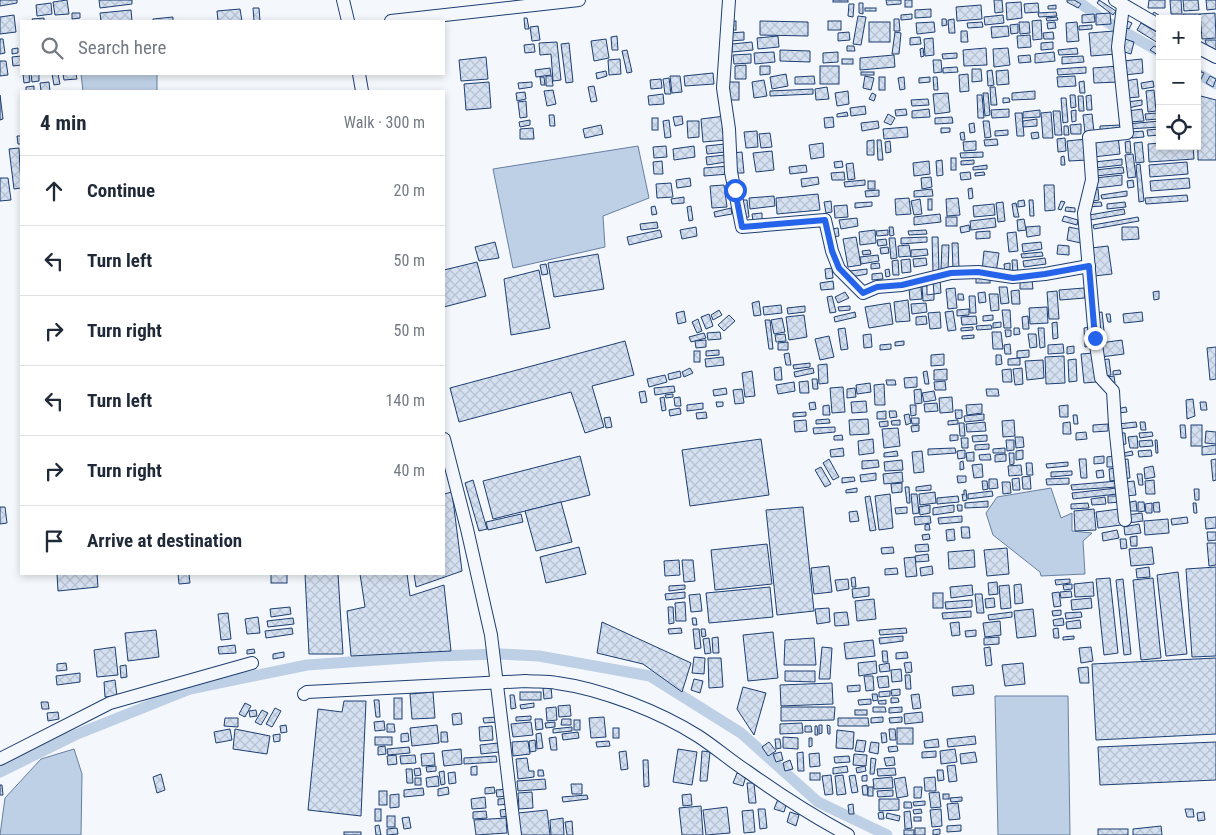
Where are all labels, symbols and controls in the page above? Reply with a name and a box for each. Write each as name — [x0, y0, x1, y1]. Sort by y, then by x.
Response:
map controls — [1156, 15, 1201, 150]
button: + — [1156, 15, 1201, 60]
search box — [20, 20, 445, 75]
icon: search — [38, 34, 66, 62]
text: Search here — [78, 36, 166, 59]
button: − — [1156, 60, 1201, 105]
button: locate — [1156, 105, 1201, 150]
text: 4 min — [40, 111, 87, 135]
text: Walk · 300 m — [344, 113, 425, 132]
icon: ahead — [40, 177, 68, 205]
text: Continue — [87, 179, 155, 202]
route start — [724, 179, 747, 202]
text: 20 m — [393, 181, 425, 200]
icon: left — [40, 247, 68, 275]
text: Turn left — [87, 249, 152, 272]
text: 50 m — [393, 251, 425, 270]
icon: right — [40, 317, 68, 345]
text: Turn right — [87, 319, 162, 342]
text: 50 m — [393, 321, 425, 340]
route end — [1084, 327, 1107, 350]
icon: left — [40, 387, 68, 415]
text: Turn left — [87, 389, 152, 412]
text: 140 m — [386, 391, 425, 410]
icon: right — [40, 457, 68, 485]
text: Turn right — [87, 459, 162, 482]
text: 40 m — [393, 461, 425, 480]
icon: arrive — [40, 527, 68, 555]
text: Arrive at destination — [87, 529, 242, 552]

